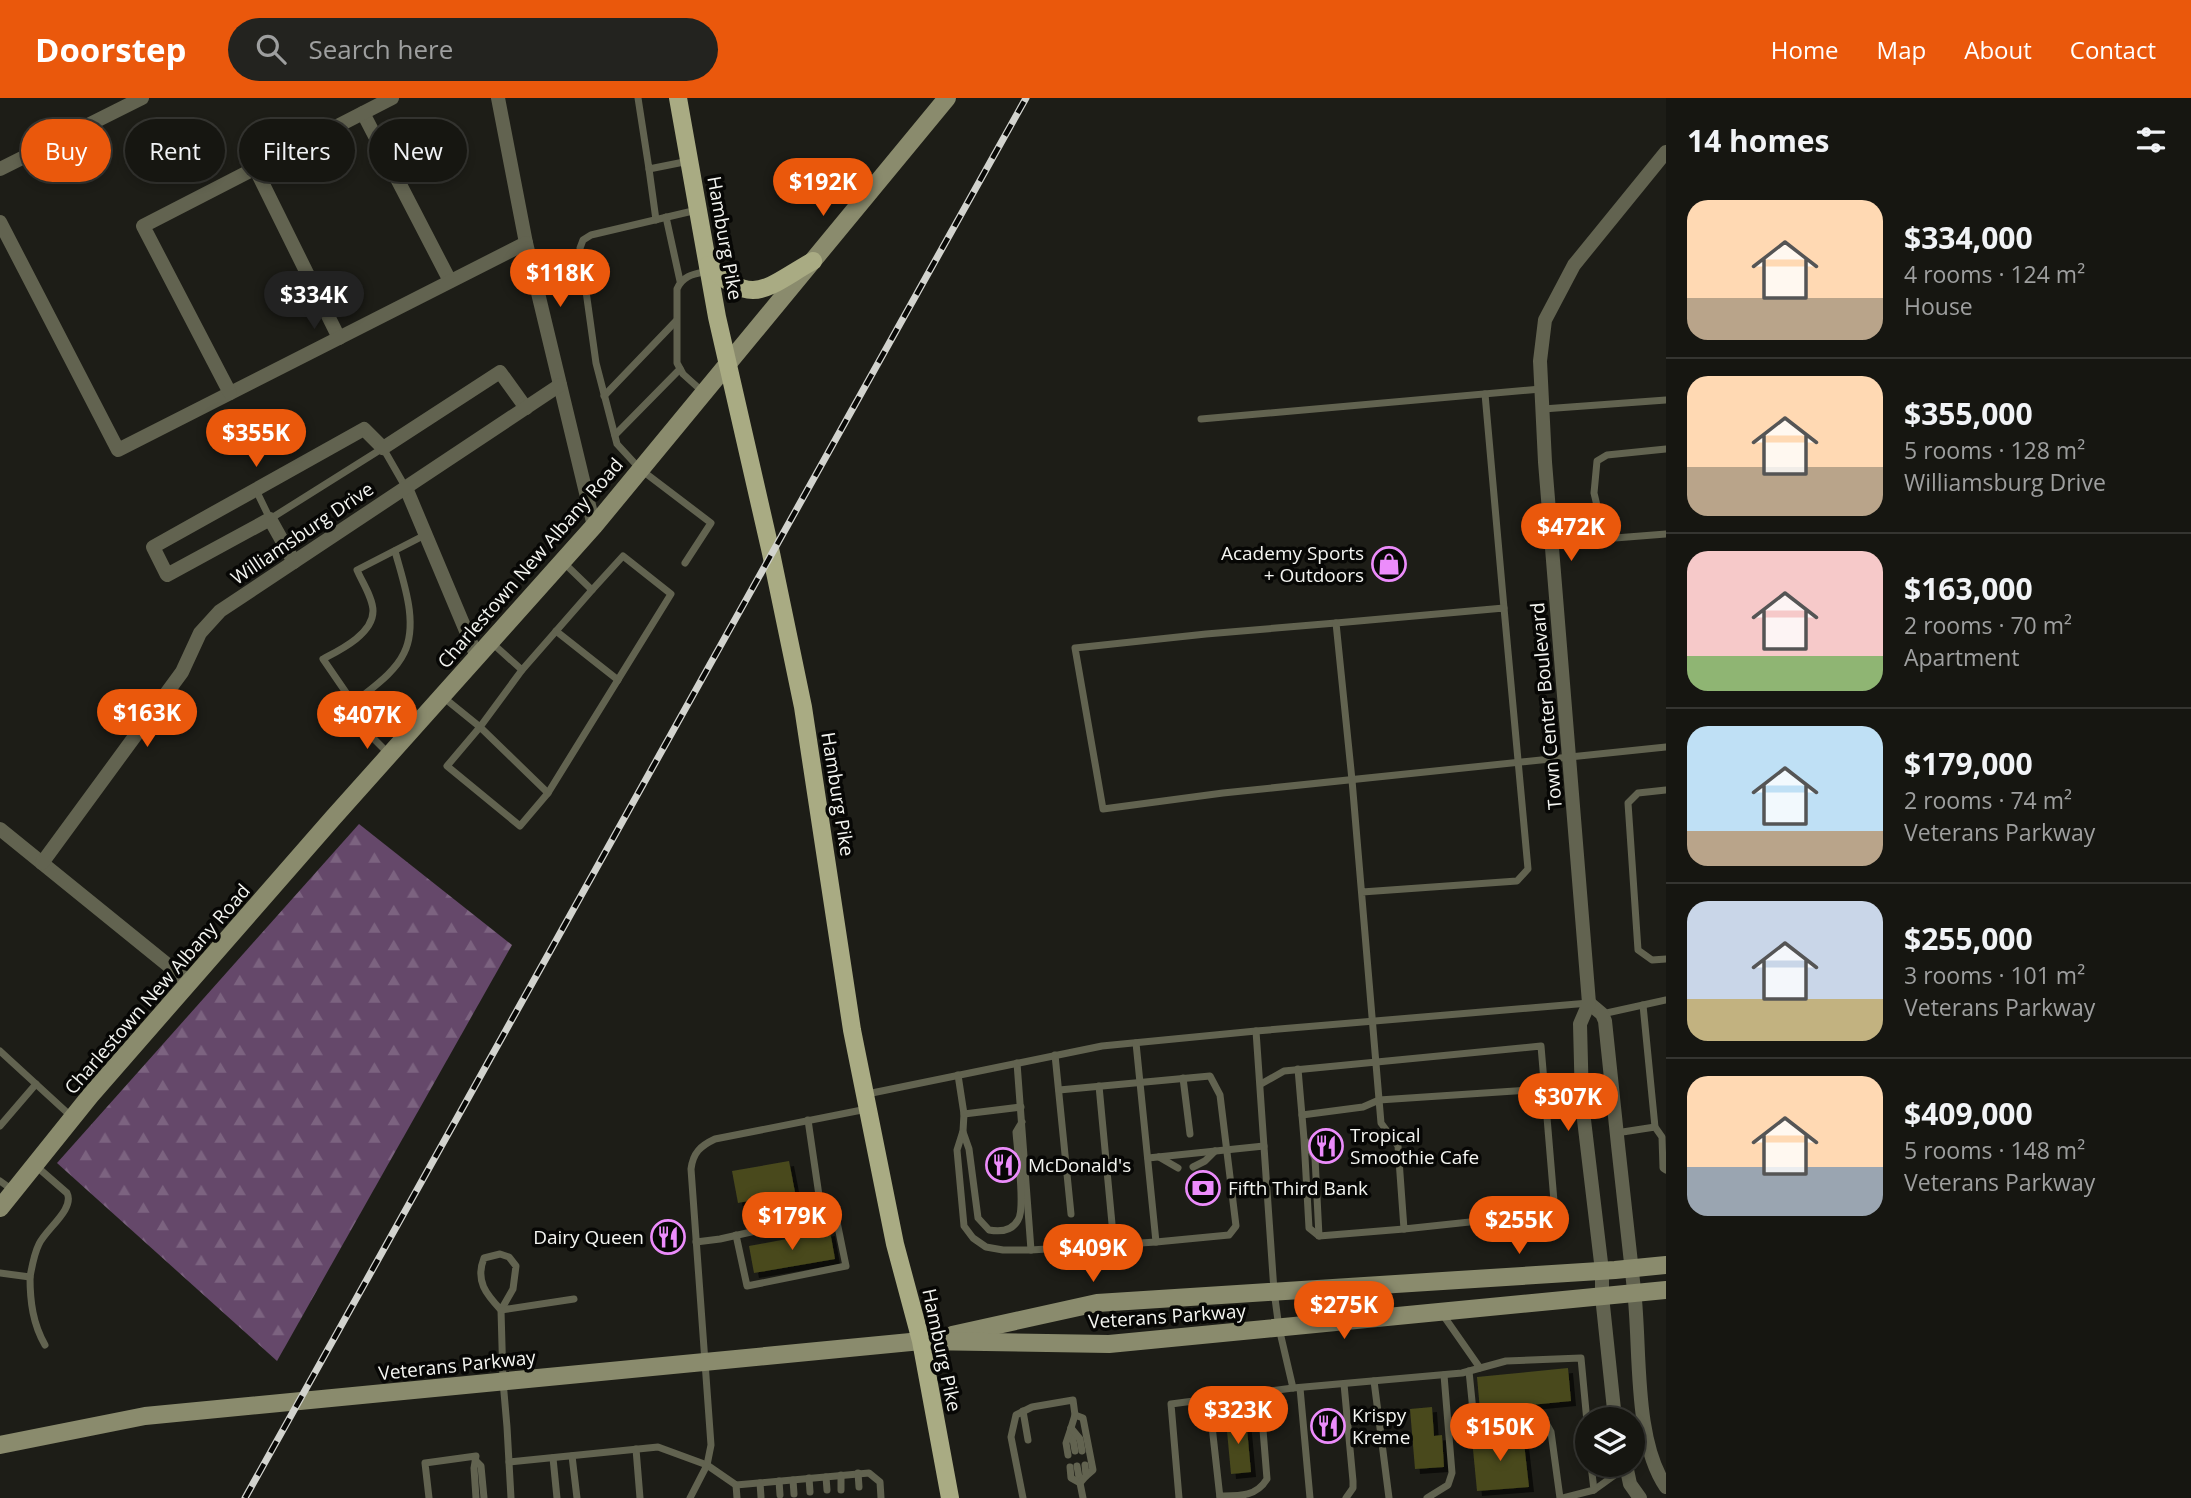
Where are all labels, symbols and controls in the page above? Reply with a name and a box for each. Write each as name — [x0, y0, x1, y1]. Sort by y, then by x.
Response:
search box — [228, 18, 718, 81]
text: Doorstep — [35, 27, 186, 72]
icon: search — [252, 30, 290, 68]
text: Search here — [308, 31, 453, 67]
text: Home — [1771, 33, 1839, 66]
text: Map — [1877, 33, 1926, 66]
text: About — [1964, 33, 2032, 66]
text: Contact — [2070, 33, 2156, 66]
chip: Buy — [21, 119, 111, 182]
chip: Rent — [125, 119, 225, 182]
chip: Filters — [239, 119, 355, 182]
chip: New — [369, 119, 467, 182]
text: 14 homes — [1687, 120, 1830, 161]
icon: filters — [2132, 121, 2170, 159]
pin: $192K — [774, 158, 872, 218]
text: $192K — [789, 165, 857, 197]
street label: Hamburg Pike — [701, 174, 749, 302]
text: $334,000 — [1904, 217, 2033, 258]
icon: home — [1743, 228, 1827, 312]
pin: $118K — [511, 250, 609, 309]
text: $118K — [526, 256, 594, 288]
text: 4 rooms · 124 m² — [1904, 258, 2085, 290]
pin: $334K — [265, 272, 363, 331]
text: $334K — [280, 278, 348, 310]
text: House — [1904, 290, 1973, 322]
text: $355,000 — [1904, 393, 2033, 434]
icon: home — [1743, 404, 1827, 488]
pin: $355K — [207, 410, 305, 469]
text: $355K — [222, 416, 290, 448]
text: 5 rooms · 128 m² — [1904, 434, 2085, 466]
street label: Charlestown New Albany Road — [431, 452, 629, 674]
text: Williamsburg Drive — [1904, 466, 2106, 498]
street label: Williamsburg Drive — [226, 476, 378, 590]
pin: $472K — [1522, 504, 1620, 563]
text: $472K — [1537, 510, 1605, 542]
place label: Academy Sports + Outdoors — [1221, 540, 1364, 588]
shop icon: Academy Sports + Outdoors — [1370, 545, 1408, 583]
text: $163,000 — [1904, 568, 2033, 609]
icon: home — [1743, 579, 1827, 663]
street label: Town Center Boulevard — [1524, 601, 1568, 811]
text: 2 rooms · 70 m² — [1904, 609, 2072, 641]
text: Apartment — [1904, 641, 2020, 673]
pin: $163K — [98, 690, 196, 749]
pin: $407K — [318, 692, 416, 751]
text: $163K — [113, 696, 181, 728]
text: $407K — [333, 698, 401, 730]
street label: Hamburg Pike — [815, 730, 861, 858]
text: $179,000 — [1904, 743, 2033, 784]
icon: home — [1743, 754, 1827, 838]
text: 2 rooms · 74 m² — [1904, 784, 2072, 816]
text: Veterans Parkway — [1904, 816, 2095, 848]
street label: Charlestown New Albany Road — [58, 878, 256, 1100]
text: $255,000 — [1904, 918, 2033, 959]
icon: home — [1743, 929, 1827, 1013]
text: 3 rooms · 101 m² — [1904, 959, 2085, 991]
text: Veterans Parkway — [1904, 991, 2095, 1023]
pin: $307K — [1519, 1074, 1617, 1133]
text: $307K — [1534, 1080, 1602, 1112]
text: $409,000 — [1904, 1093, 2033, 1134]
icon: home — [1743, 1104, 1827, 1188]
place label: Tropical Smoothie Cafe — [1350, 1122, 1479, 1170]
restaurant icon: Tropical Smoothie Cafe — [1307, 1127, 1345, 1165]
text: 5 rooms · 148 m² — [1904, 1134, 2085, 1166]
restaurant icon: McDonald's — [984, 1146, 1022, 1184]
place label: McDonald's — [1028, 1152, 1131, 1178]
text: Veterans Parkway — [1904, 1166, 2095, 1198]
bank icon: Fifth Third Bank — [1184, 1169, 1222, 1207]
place label: Fifth Third Bank — [1228, 1175, 1368, 1201]
pin: $179K — [743, 1192, 841, 1252]
pin: $255K — [1470, 1196, 1568, 1256]
text: $179K — [758, 1199, 826, 1231]
text: $255K — [1485, 1203, 1553, 1235]
restaurant icon: Dairy Queen — [649, 1218, 687, 1256]
place label: Dairy Queen — [533, 1224, 644, 1250]
pin: $409K — [1044, 1224, 1142, 1284]
text: $409K — [1059, 1231, 1127, 1263]
pin: $275K — [1295, 1282, 1393, 1341]
street label: Hamburg Pike — [916, 1286, 968, 1414]
text: $275K — [1310, 1288, 1378, 1320]
street label: Veterans Parkway — [1087, 1297, 1247, 1334]
street label: Veterans Parkway — [377, 1344, 537, 1386]
pin: $323K — [1189, 1386, 1287, 1446]
text: $323K — [1204, 1393, 1272, 1425]
place label: Krispy Kreme — [1352, 1402, 1410, 1450]
pin: $150K — [1451, 1404, 1549, 1463]
restaurant icon: Krispy Kreme — [1309, 1407, 1347, 1445]
map controls — [1575, 1407, 1645, 1477]
button: layers — [1575, 1407, 1645, 1477]
text: $150K — [1466, 1410, 1534, 1442]

